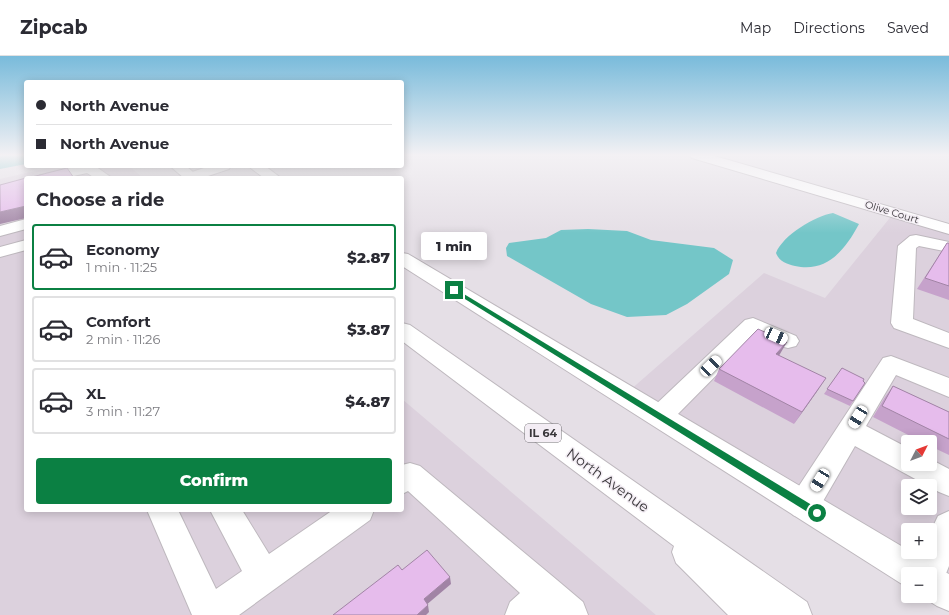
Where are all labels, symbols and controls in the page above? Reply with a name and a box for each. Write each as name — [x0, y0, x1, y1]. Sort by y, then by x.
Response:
text: Zipcab — [20, 16, 88, 39]
text: Map — [740, 19, 771, 37]
text: Directions — [793, 19, 865, 37]
text: Saved — [887, 19, 929, 37]
text: North Avenue — [60, 96, 169, 115]
text: North Avenue — [60, 134, 169, 153]
text: Choose a ride — [36, 189, 164, 211]
street label: Olive Court — [863, 198, 921, 226]
callout: 1 min — [421, 232, 487, 260]
text: 1 min — [436, 238, 472, 254]
icon: car — [38, 239, 74, 275]
text: Economy — [86, 240, 159, 259]
text: $2.87 — [347, 248, 390, 267]
text: 1 min · 11:25 — [86, 259, 157, 275]
route end — [445, 281, 463, 299]
icon: car — [38, 311, 74, 347]
text: Comfort — [86, 312, 151, 331]
text: $3.87 — [347, 320, 390, 339]
car — [763, 326, 789, 346]
text: 2 min · 11:26 — [86, 331, 160, 347]
car — [698, 353, 724, 379]
icon: car — [38, 383, 74, 419]
text: XL — [86, 384, 105, 403]
text: $4.87 — [345, 392, 390, 411]
text: 3 min · 11:27 — [86, 403, 160, 419]
car — [847, 404, 869, 430]
road number: IL 64 — [525, 424, 561, 442]
north arrow — [901, 435, 937, 471]
map controls — [901, 435, 937, 603]
street label: North Avenue — [563, 444, 653, 516]
button: Confirm — [36, 458, 392, 504]
car — [809, 467, 831, 493]
button: layers — [901, 479, 937, 515]
route start — [808, 504, 826, 522]
button: + — [901, 523, 937, 559]
button: − — [901, 567, 937, 603]

